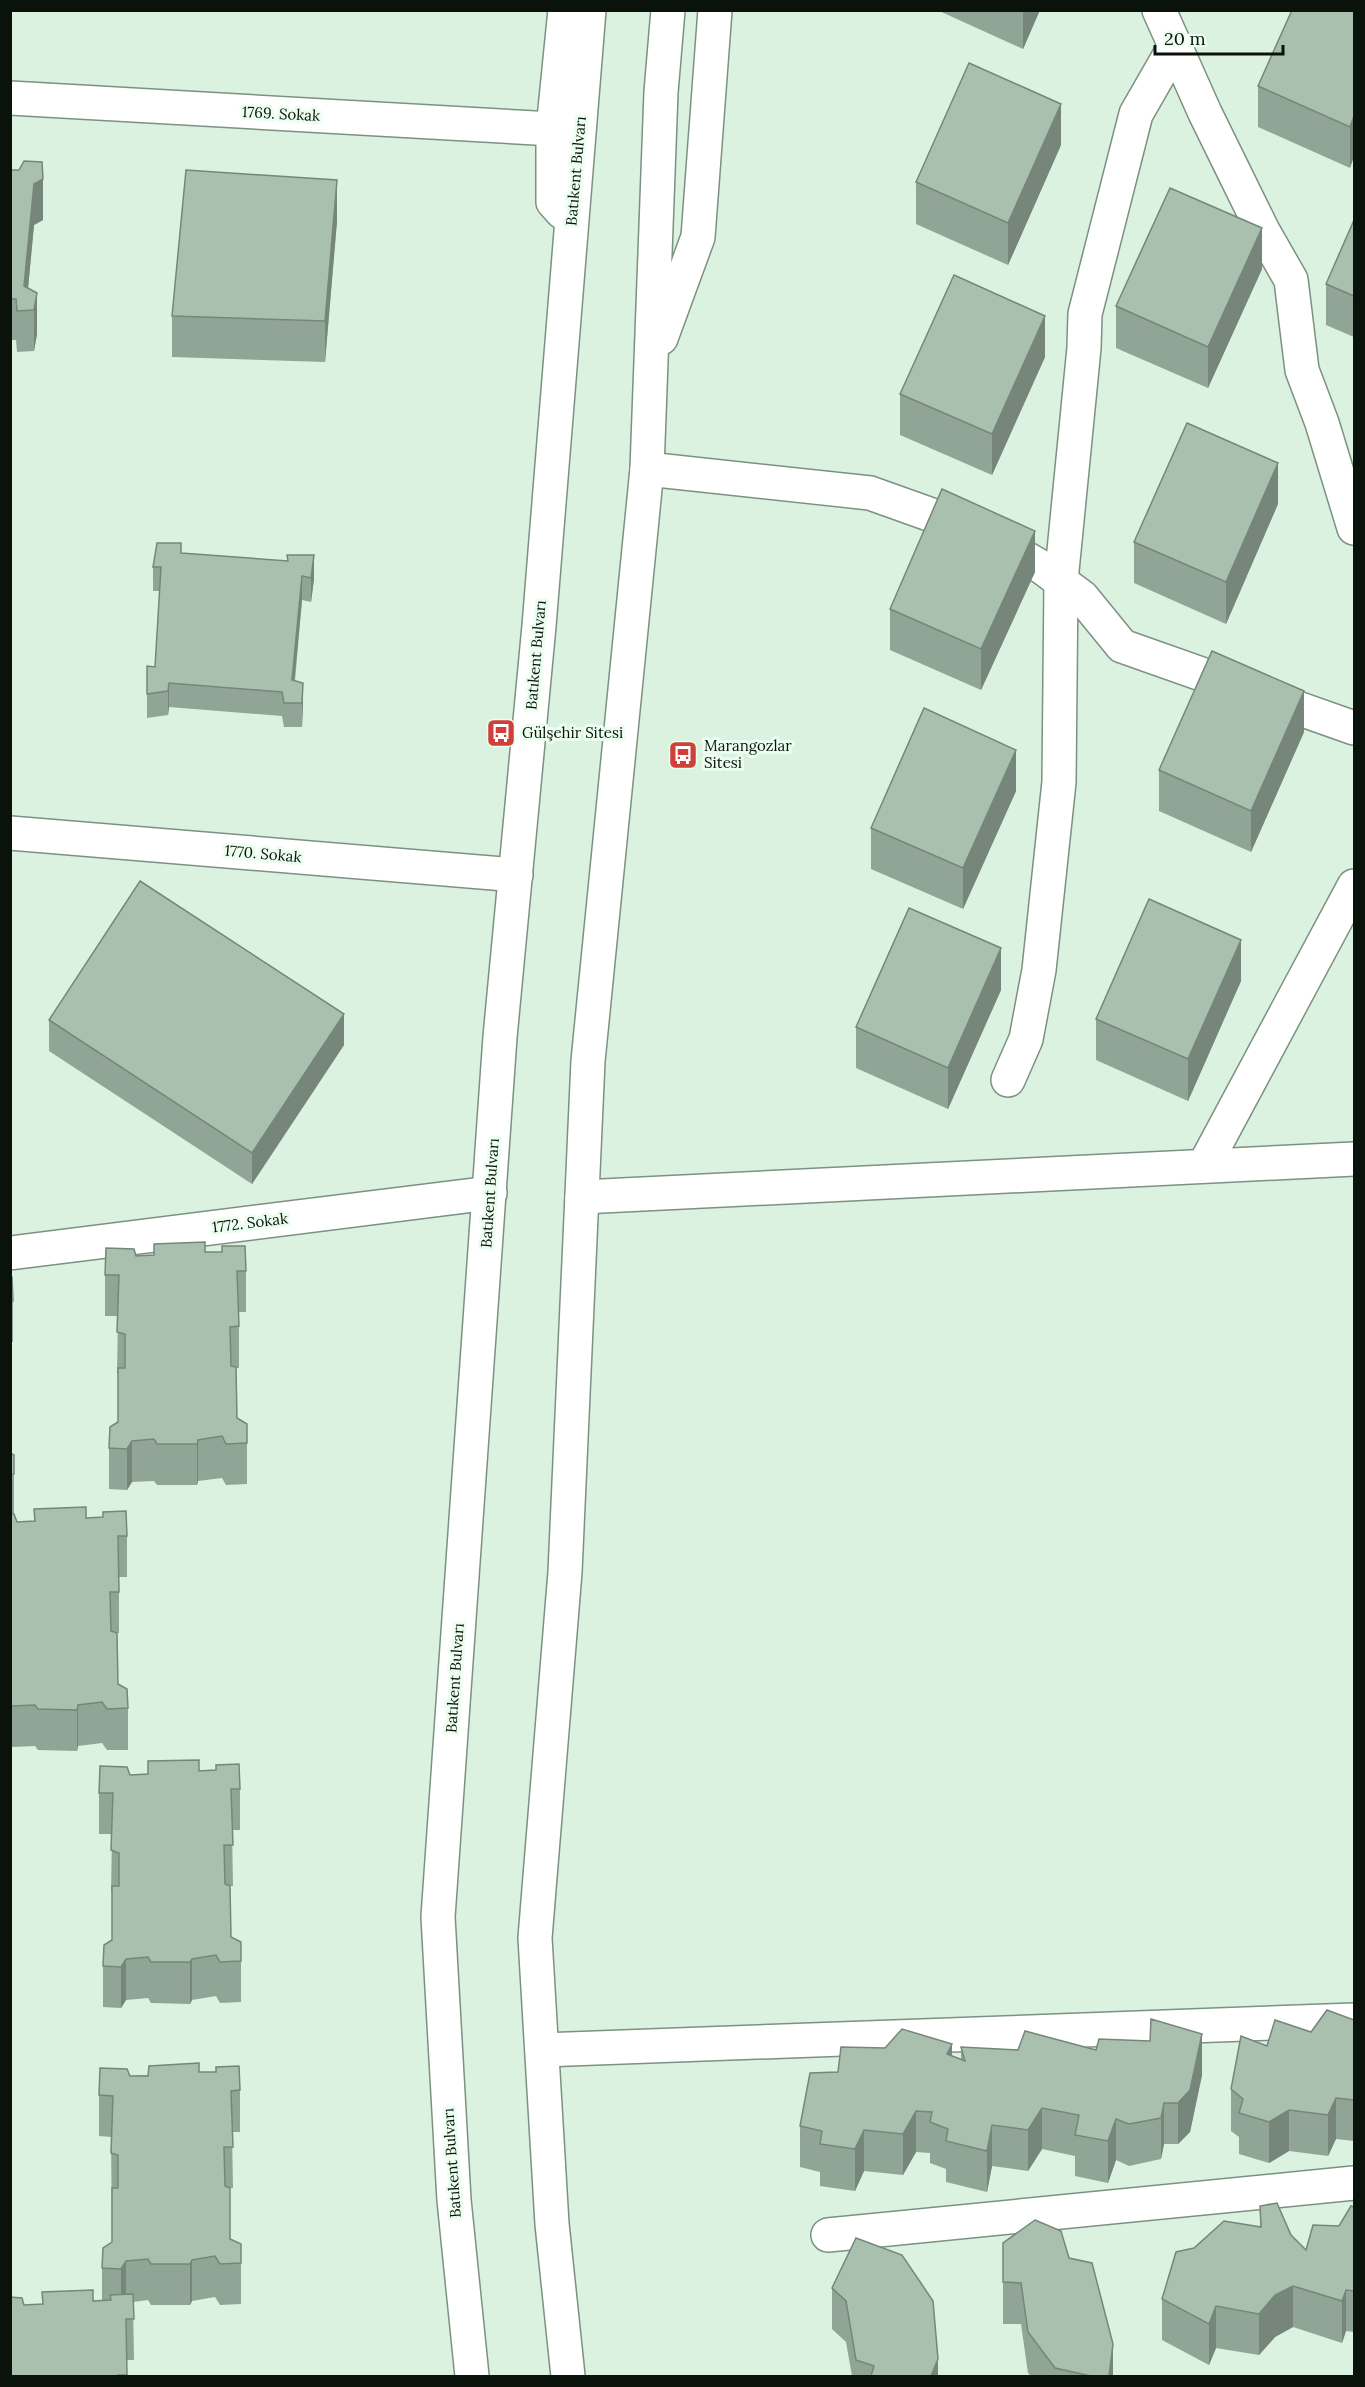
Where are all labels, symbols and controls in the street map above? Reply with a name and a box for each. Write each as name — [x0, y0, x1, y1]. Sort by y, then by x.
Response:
scale bar — [1155, 18, 1282, 56]
text: 20 m — [1164, 27, 1206, 50]
street label: 1769. Sokak — [241, 102, 321, 125]
street label: Batıkent Bulvarı — [561, 115, 590, 227]
street label: Batıkent Bulvarı — [521, 599, 550, 711]
bus stop icon: Gülşehir Sitesi — [485, 717, 517, 749]
place label: Gülşehir Sitesi — [522, 723, 623, 742]
place label: Marangozlar Sitesi — [704, 736, 792, 772]
bus stop icon: Marangozlar Sitesi — [667, 739, 699, 771]
street label: 1770. Sokak — [224, 841, 302, 866]
street label: Batıkent Bulvarı — [476, 1137, 503, 1248]
street label: 1772. Sokak — [211, 1208, 289, 1237]
street label: Batıkent Bulvarı — [441, 1622, 468, 1733]
street label: Batıkent Bulvarı — [438, 2108, 465, 2219]

